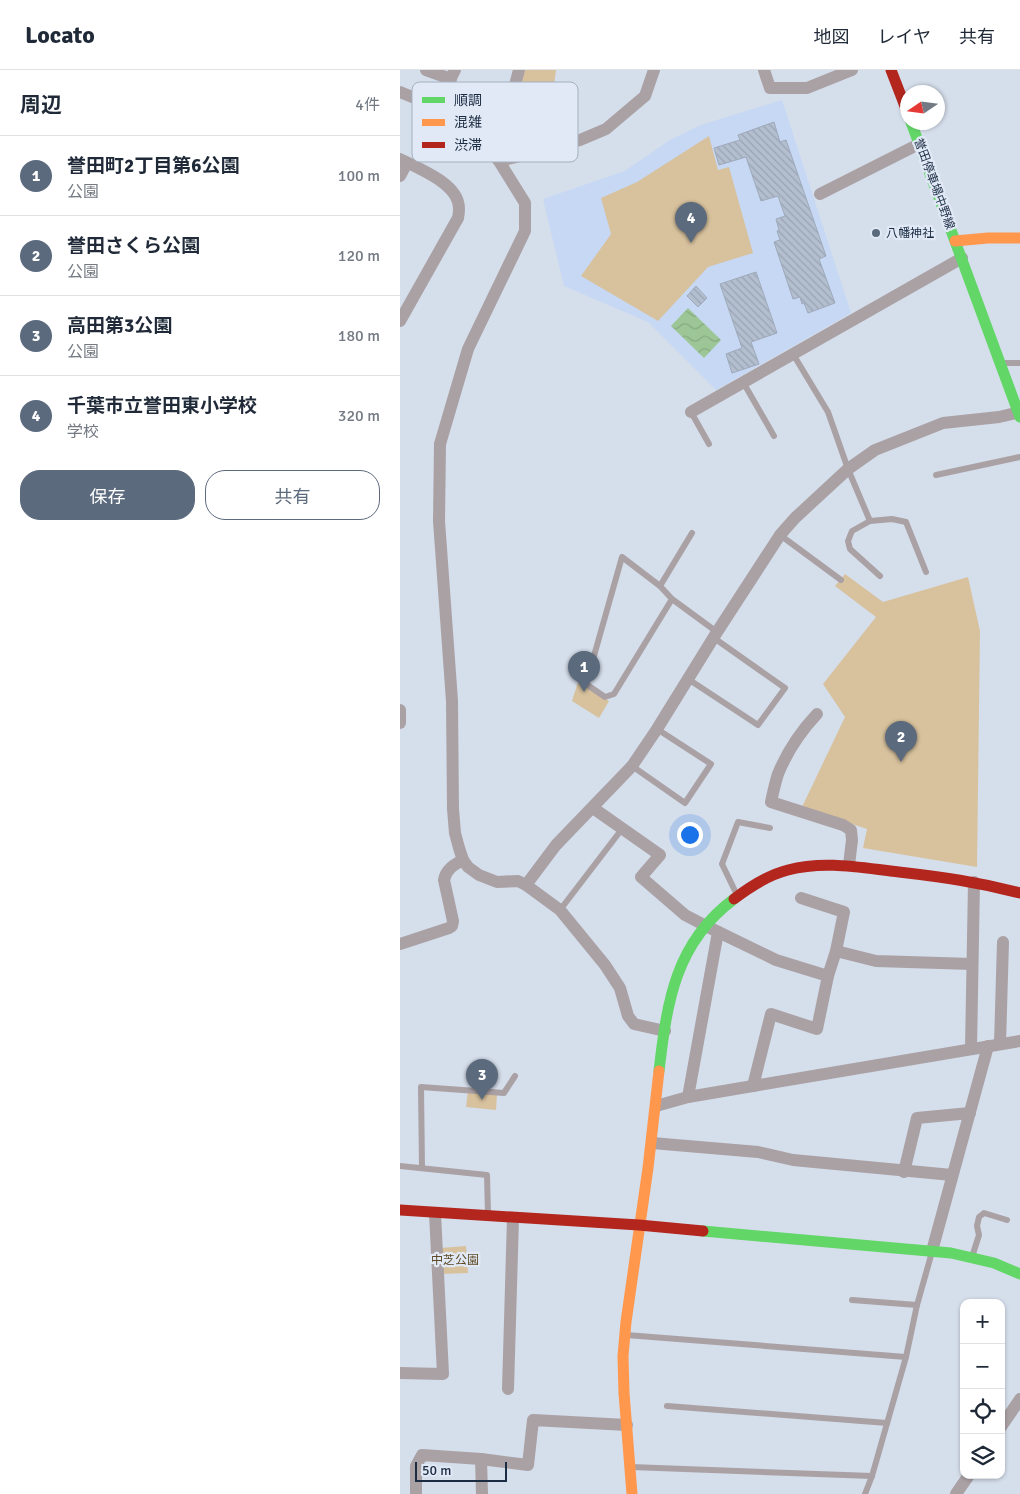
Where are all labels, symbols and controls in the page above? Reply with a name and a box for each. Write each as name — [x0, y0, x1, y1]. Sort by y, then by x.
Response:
text: Locato — [25, 20, 95, 50]
text: 地図 — [814, 26, 850, 48]
text: レイヤ — [878, 26, 931, 48]
text: 共有 — [959, 26, 995, 48]
legend — [412, 82, 578, 162]
north arrow — [900, 85, 945, 130]
text: 周辺 — [20, 92, 62, 118]
text: 順調 — [454, 92, 482, 109]
text: 4件 — [355, 95, 380, 115]
text: 混雑 — [454, 114, 482, 131]
street label: 誉田停車場中野線 — [911, 136, 957, 232]
text: 渋滞 — [454, 137, 482, 154]
text: 誉田町2丁目第6公園 — [67, 154, 240, 178]
text: 1 — [32, 166, 40, 186]
text: 100 m — [338, 166, 380, 186]
text: 公園 — [67, 182, 99, 202]
pin: 4 — [675, 202, 707, 243]
place label: 八幡神社 — [886, 226, 934, 241]
marker: 八幡神社 — [870, 227, 882, 239]
text: 誉田さくら公園 — [67, 234, 200, 258]
text: 2 — [32, 246, 40, 266]
text: 120 m — [338, 246, 380, 266]
text: 公園 — [67, 262, 99, 282]
text: 高田第3公園 — [67, 314, 172, 338]
text: 3 — [32, 326, 40, 346]
text: 180 m — [338, 326, 380, 346]
text: 公園 — [67, 342, 99, 362]
text: 千葉市立誉田東小学校 — [67, 394, 257, 418]
text: 4 — [32, 406, 40, 426]
text: 320 m — [338, 406, 380, 426]
text: 学校 — [67, 422, 99, 442]
button: 保存 — [20, 470, 195, 520]
button: 共有 — [205, 470, 380, 520]
pin: 1 — [568, 651, 600, 692]
pin: 2 — [885, 721, 917, 762]
your location — [677, 822, 703, 848]
pin: 3 — [466, 1059, 498, 1100]
park label: 中芝公園 — [431, 1253, 479, 1268]
map controls — [960, 1299, 1005, 1479]
button: + — [960, 1299, 1005, 1344]
button: − — [960, 1344, 1005, 1389]
button: locate — [960, 1389, 1005, 1434]
button: layers — [960, 1434, 1005, 1479]
scale bar — [415, 1459, 508, 1482]
text: 50 m — [422, 1462, 451, 1479]

